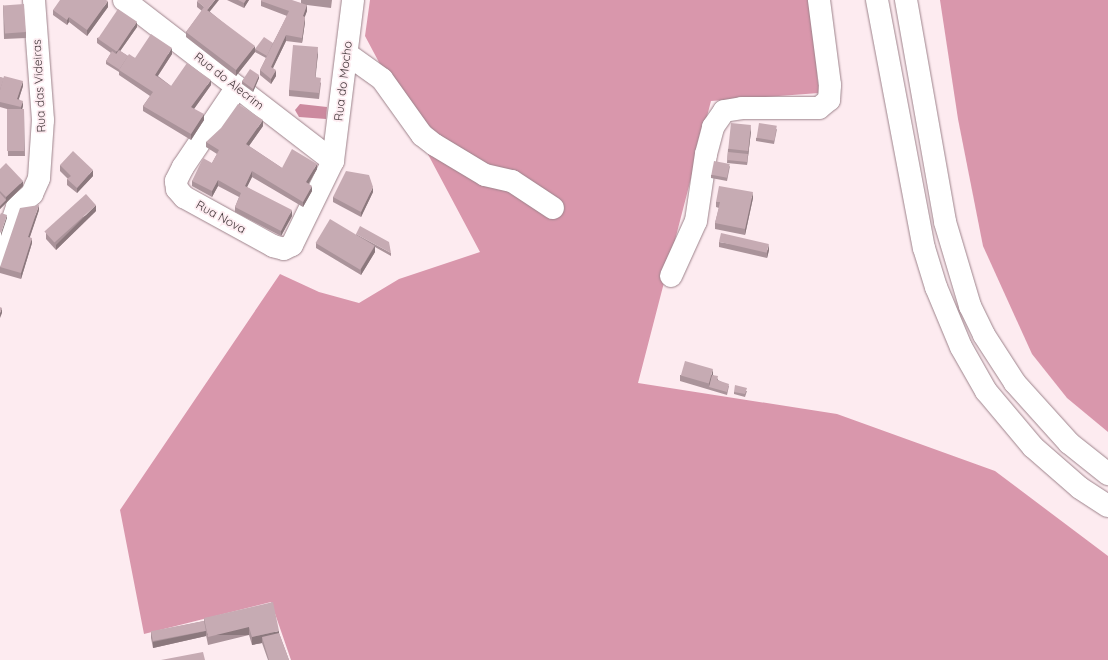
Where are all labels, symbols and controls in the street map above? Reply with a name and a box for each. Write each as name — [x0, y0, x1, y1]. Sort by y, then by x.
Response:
street label: Rua das Videiras — [29, 39, 49, 133]
street label: Rua do Mocho — [331, 40, 355, 122]
street label: Rua do Alecrim — [191, 49, 267, 113]
street label: Rua Nova — [194, 197, 248, 237]

